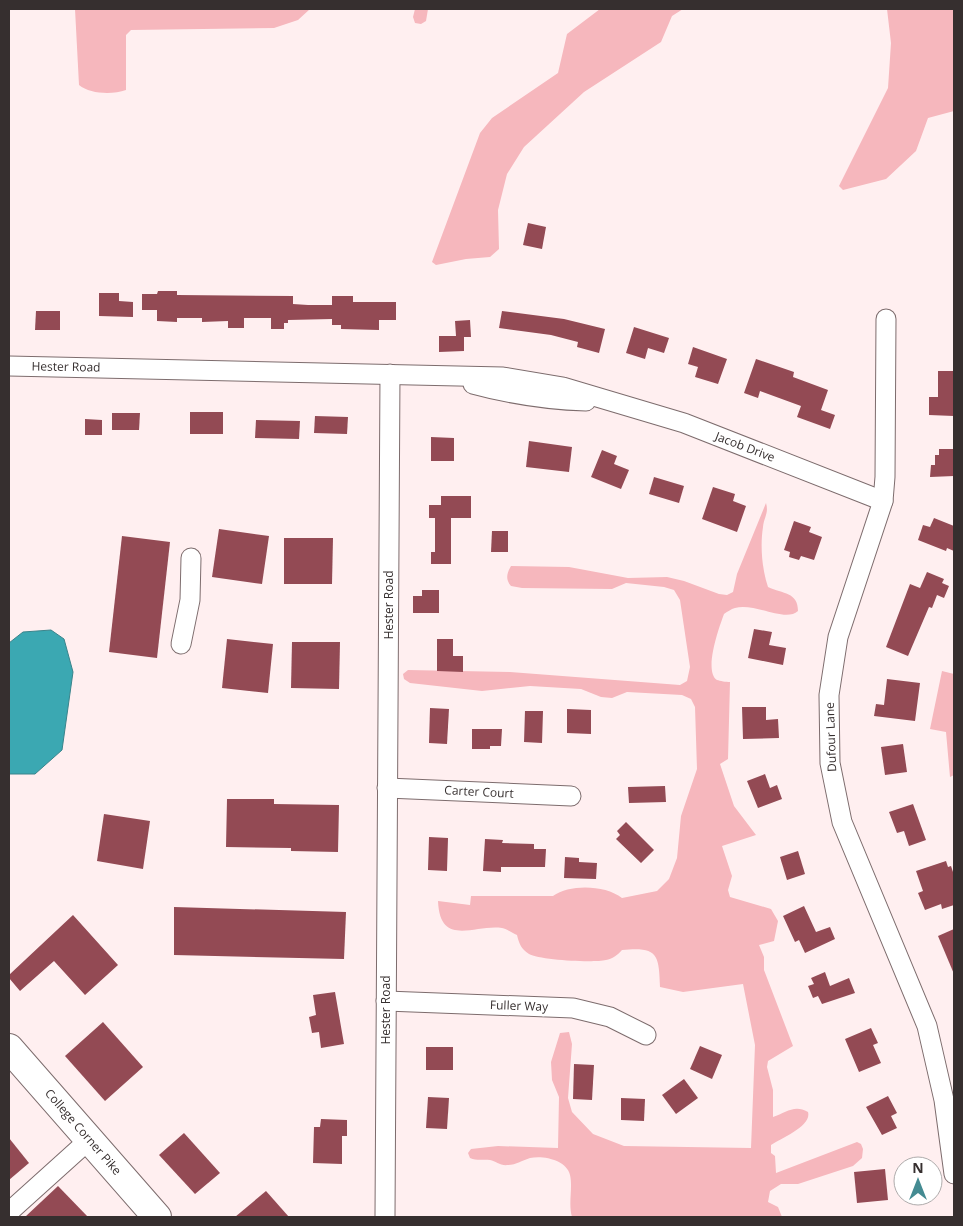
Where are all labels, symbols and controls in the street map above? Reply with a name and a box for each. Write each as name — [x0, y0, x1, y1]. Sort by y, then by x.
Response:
street label: Hester Road — [31, 357, 101, 376]
street label: Jacob Drive — [712, 427, 778, 466]
street label: Hester Road — [380, 571, 397, 639]
street label: Dufour Lane — [821, 702, 840, 772]
street label: Carter Court — [444, 781, 514, 802]
street label: Hester Road — [377, 976, 394, 1044]
street label: Fuller Way — [490, 996, 549, 1015]
street label: College Corner Pike — [41, 1085, 126, 1179]
north arrow — [893, 1156, 943, 1206]
text: N — [912, 1158, 924, 1177]

